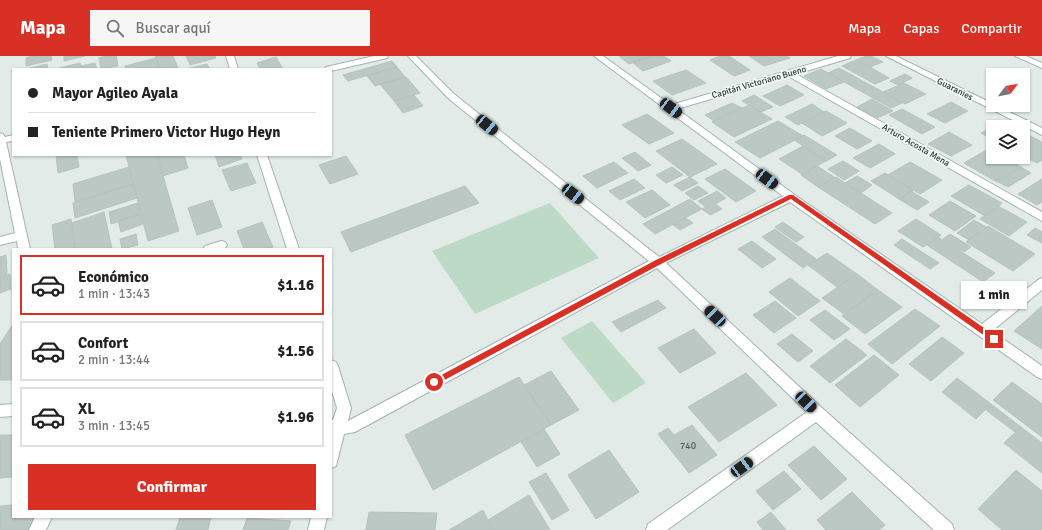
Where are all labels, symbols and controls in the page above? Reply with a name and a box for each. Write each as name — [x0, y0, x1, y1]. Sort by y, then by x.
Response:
search box — [90, 10, 370, 46]
text: Mapa — [20, 16, 66, 40]
icon: search — [104, 17, 126, 39]
text: Buscar aquí — [136, 19, 211, 37]
text: Mapa — [848, 20, 881, 37]
text: Capas — [903, 20, 939, 37]
text: Compartir — [961, 20, 1022, 37]
street label: Capitán Victoriano Bueno — [711, 64, 808, 101]
north arrow — [986, 68, 1030, 112]
map controls — [986, 68, 1030, 164]
street label: Guaranies — [935, 76, 975, 103]
text: Mayor Agileo Ayala — [52, 84, 178, 102]
car — [658, 96, 684, 120]
car — [474, 113, 500, 137]
button: layers — [986, 120, 1030, 164]
street label: Arturo Acosta Mena — [880, 122, 952, 169]
text: Teniente Primero Victor Hugo Heyn — [52, 123, 280, 141]
car — [754, 167, 780, 191]
car — [560, 182, 586, 206]
icon: car — [30, 267, 66, 303]
text: Económico — [78, 268, 149, 286]
text: $1.16 — [277, 276, 314, 294]
callout: 1 min — [961, 281, 1027, 309]
text: 1 min · 13:43 — [78, 286, 150, 302]
text: 1 min — [978, 287, 1010, 303]
car — [702, 303, 728, 329]
route end — [985, 330, 1003, 348]
icon: car — [30, 333, 66, 369]
text: Confort — [78, 334, 128, 352]
text: $1.56 — [277, 342, 314, 360]
text: 2 min · 13:44 — [78, 352, 150, 368]
route start — [425, 373, 443, 391]
car — [793, 389, 819, 415]
icon: car — [30, 399, 66, 435]
text: XL — [78, 400, 95, 418]
text: $1.96 — [277, 408, 314, 426]
text: 3 min · 13:45 — [78, 418, 150, 434]
house number: 740 — [680, 440, 696, 452]
car — [729, 455, 755, 479]
button: Confirmar — [28, 464, 316, 510]

